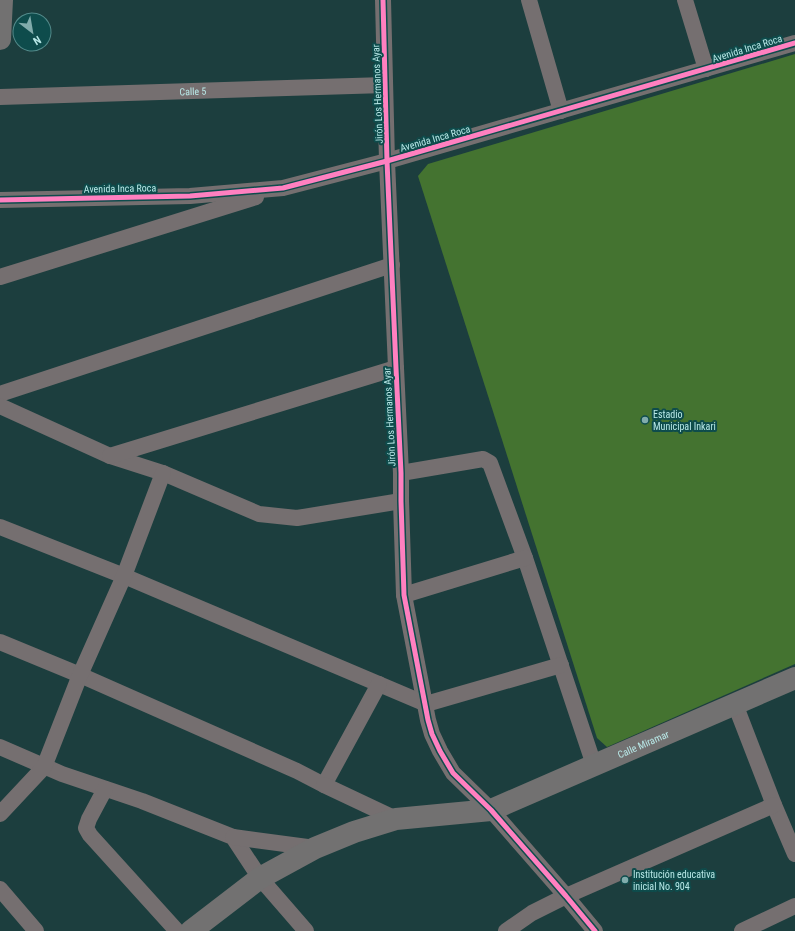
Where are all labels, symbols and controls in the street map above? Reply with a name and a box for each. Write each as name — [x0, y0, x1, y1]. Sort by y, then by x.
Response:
north arrow — [12, 12, 52, 52]
text: N — [30, 33, 43, 48]
street label: Avenida Inca Roca — [711, 33, 784, 64]
street label: Jirón Los Hermanos Ayar — [370, 44, 385, 144]
street label: Calle 5 — [179, 86, 207, 97]
street label: Avenida Inca Roca — [399, 123, 472, 154]
street label: Avenida Inca Roca — [84, 182, 156, 195]
street label: Jirón Los Hermanos Ayar — [381, 367, 398, 467]
place label: Estadio Municipal Inkari — [653, 409, 716, 432]
marker: Estadio Municipal Inkari — [640, 415, 650, 425]
street label: Calle Miramar — [616, 728, 671, 760]
place label: Institución educativa inicial No. 904 — [633, 869, 715, 892]
marker: Institución educativa inicial No. 904 — [620, 875, 630, 885]

